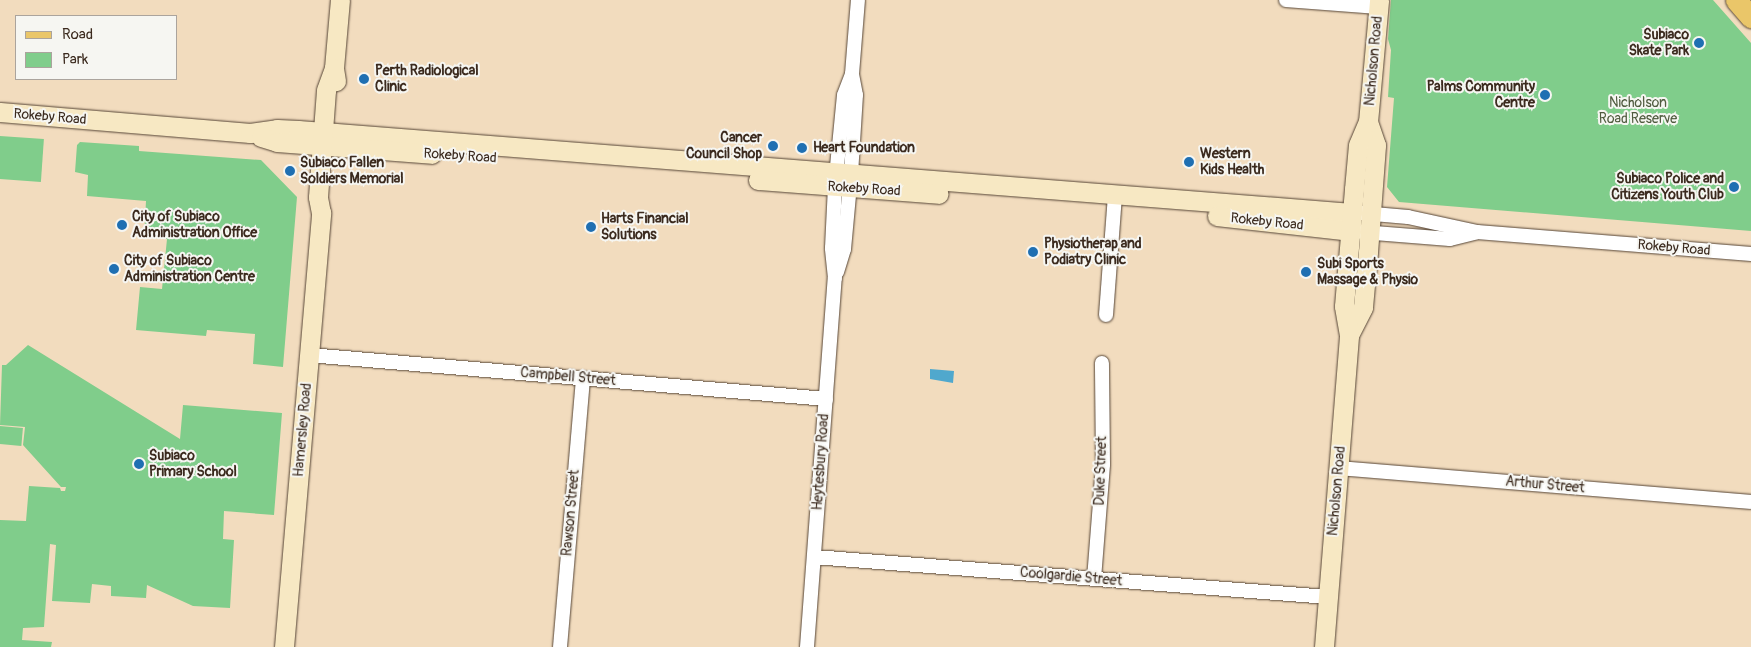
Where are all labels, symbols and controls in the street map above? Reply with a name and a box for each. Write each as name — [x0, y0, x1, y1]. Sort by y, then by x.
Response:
legend — [15, 15, 178, 80]
street label: Nicholson Road — [1362, 15, 1386, 107]
text: Road — [62, 25, 93, 44]
place label: Subiaco Skate Park — [1629, 27, 1689, 59]
marker: Subiaco Skate Park — [1693, 37, 1705, 49]
text: Park — [62, 50, 88, 69]
place label: Perth Radiological Clinic — [375, 63, 479, 95]
marker: Perth Radiological Clinic — [357, 72, 371, 86]
place label: Palms Community Centre — [1427, 79, 1535, 111]
marker: Palms Community Centre — [1539, 89, 1551, 101]
park label: Nicholson Road Reserve — [1599, 95, 1677, 128]
street label: Rokeby Road — [13, 105, 87, 129]
place label: Cancer Council Shop — [686, 130, 762, 162]
marker: Cancer Council Shop — [766, 139, 780, 153]
place label: Heart Foundation — [813, 140, 915, 156]
marker: Heart Foundation — [795, 141, 809, 155]
street label: Rokeby Road — [423, 145, 497, 167]
place label: Western Kids Health — [1200, 146, 1264, 178]
place label: Subiaco Fallen Soldiers Memorial — [300, 155, 404, 188]
marker: Western Kids Health — [1182, 155, 1196, 169]
marker: Subiaco Fallen Soldiers Memorial — [284, 165, 296, 177]
place label: Subiaco Police and Citizens Youth Club — [1611, 171, 1724, 203]
street label: Rokeby Road — [827, 178, 901, 200]
marker: Subiaco Police and Citizens Youth Club — [1728, 181, 1740, 193]
place label: City of Subiaco Administration Office — [132, 209, 257, 242]
street label: Rokeby Road — [1230, 210, 1304, 234]
place label: Harts Financial Solutions — [601, 211, 688, 243]
marker: City of Subiaco Administration Office — [116, 219, 128, 231]
marker: Harts Financial Solutions — [585, 221, 597, 233]
place label: Physiotherap and Podiatry Clinic — [1044, 236, 1142, 268]
street label: Rokeby Road — [1637, 236, 1711, 260]
marker: Physiotherap and Podiatry Clinic — [1026, 245, 1040, 259]
place label: City of Subiaco Administration Centre — [124, 253, 255, 286]
place label: Subi Sports Massage & Physio — [1317, 256, 1418, 288]
marker: City of Subiaco Administration Centre — [108, 263, 120, 275]
marker: Subi Sports Massage & Physio — [1299, 265, 1313, 279]
street label: Campbell Street — [520, 364, 616, 390]
street label: Hamersley Road — [291, 382, 315, 478]
street label: Heytesbury Road — [809, 413, 833, 511]
street label: Duke Street — [1091, 436, 1111, 506]
street label: Nicholson Road — [1325, 445, 1349, 537]
place label: Subiaco Primary School — [149, 448, 237, 481]
marker: Subiaco Primary School — [133, 458, 145, 470]
street label: Rawson Street — [559, 469, 583, 557]
street label: Arthur Street — [1505, 473, 1585, 497]
street label: Coolgardie Street — [1019, 564, 1123, 590]

